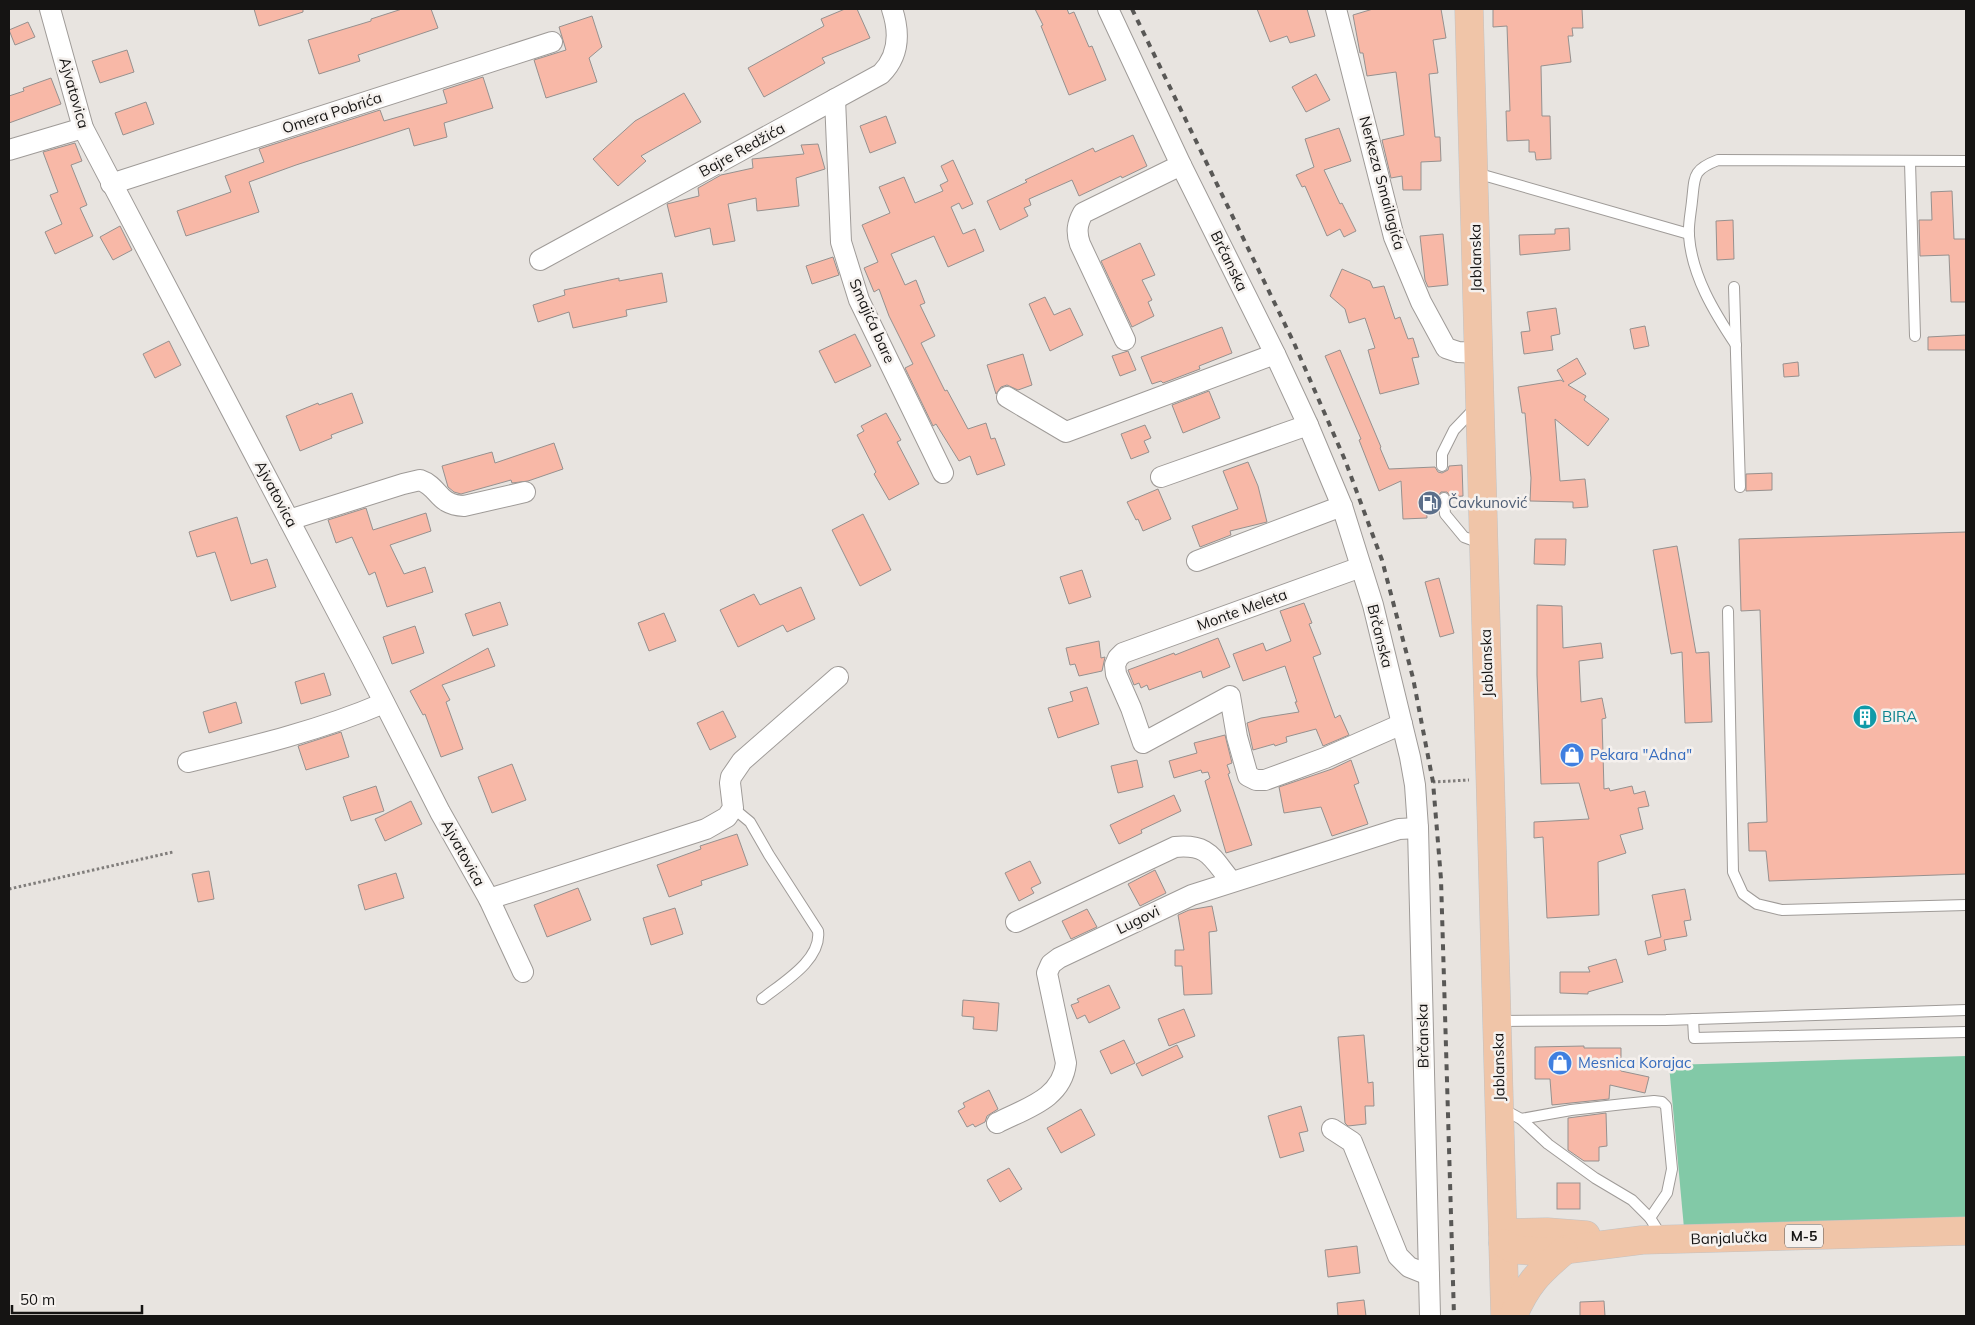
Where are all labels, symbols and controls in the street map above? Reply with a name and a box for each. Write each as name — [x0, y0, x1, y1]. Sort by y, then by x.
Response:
street label: Ajvatovica — [55, 55, 94, 131]
street label: Omera Pobrića — [280, 87, 384, 138]
street label: Nerkeza Smailagića — [1355, 114, 1409, 252]
street label: Bajre Redžića — [695, 118, 788, 181]
street label: Jablanska — [1465, 224, 1486, 292]
street label: Brčanska — [1207, 227, 1252, 294]
street label: Smajića bare — [845, 276, 900, 366]
street label: Ajvatovica — [251, 457, 302, 530]
fuel station icon: Čavkunović — [1417, 490, 1443, 516]
place label: Čavkunović — [1448, 493, 1528, 512]
street label: Monte Meleta — [1194, 584, 1289, 635]
street label: Brčanska — [1363, 602, 1398, 670]
street label: Jablanska — [1476, 629, 1497, 698]
building icon: BIRA — [1852, 704, 1878, 730]
place label: BIRA — [1882, 707, 1917, 726]
shop icon: Pekara "Adna" — [1559, 742, 1585, 768]
place label: Pekara "Adna" — [1590, 745, 1692, 764]
street label: Ajvatovica — [437, 816, 489, 889]
street label: Lugovi — [1113, 901, 1162, 938]
street label: Brčanska — [1412, 1003, 1433, 1069]
street label: Jablanska — [1488, 1033, 1509, 1101]
shop icon: Mesnica Korajac — [1547, 1050, 1573, 1076]
place label: Mesnica Korajac — [1578, 1053, 1691, 1072]
road number: M-5 — [1785, 1224, 1823, 1248]
street label: Banjalučka — [1690, 1227, 1768, 1248]
scale bar — [12, 1282, 142, 1314]
text: 50 m — [20, 1290, 55, 1309]

